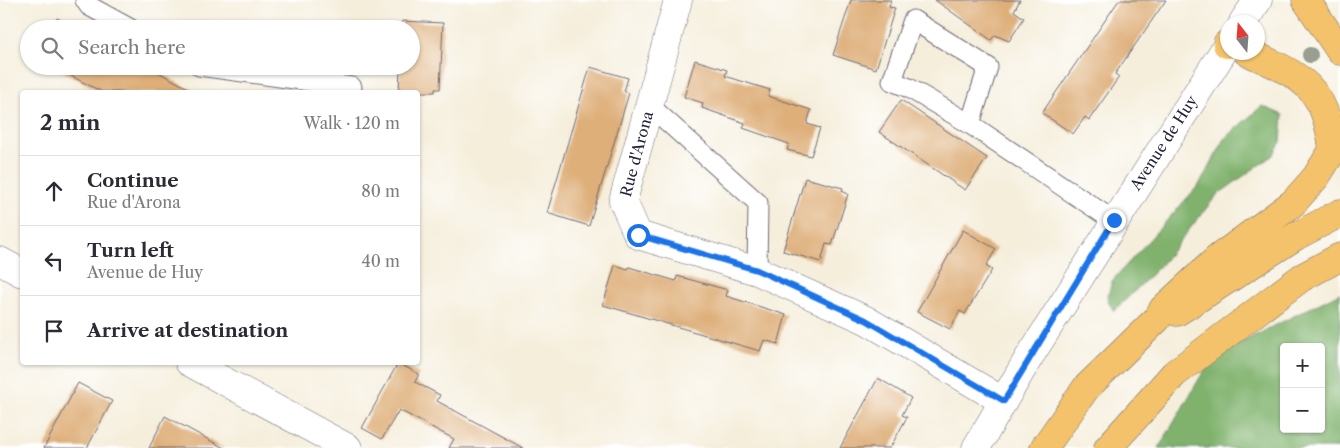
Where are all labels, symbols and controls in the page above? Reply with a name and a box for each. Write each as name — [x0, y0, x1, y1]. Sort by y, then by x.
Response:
north arrow — [1220, 15, 1265, 60]
search box — [20, 20, 420, 75]
icon: search — [38, 34, 66, 62]
text: Search here — [78, 36, 186, 59]
street label: Avenue de Huy — [1125, 91, 1202, 194]
street label: Rue d'Arona — [616, 109, 657, 199]
text: 2 min — [40, 110, 100, 135]
text: Walk · 120 m — [304, 113, 400, 133]
text: Continue — [87, 169, 179, 192]
icon: ahead — [40, 177, 68, 205]
text: 80 m — [361, 181, 400, 201]
text: Rue d'Arona — [87, 192, 181, 212]
route end — [1103, 209, 1126, 232]
route start — [627, 224, 650, 247]
text: Turn left — [87, 239, 174, 262]
icon: left — [40, 247, 68, 275]
text: 40 m — [361, 251, 400, 271]
text: Avenue de Huy — [87, 262, 203, 282]
icon: arrive — [40, 317, 68, 345]
text: Arrive at destination — [87, 319, 288, 342]
map controls — [1280, 343, 1325, 433]
button: + — [1280, 343, 1325, 388]
button: − — [1280, 388, 1325, 433]

